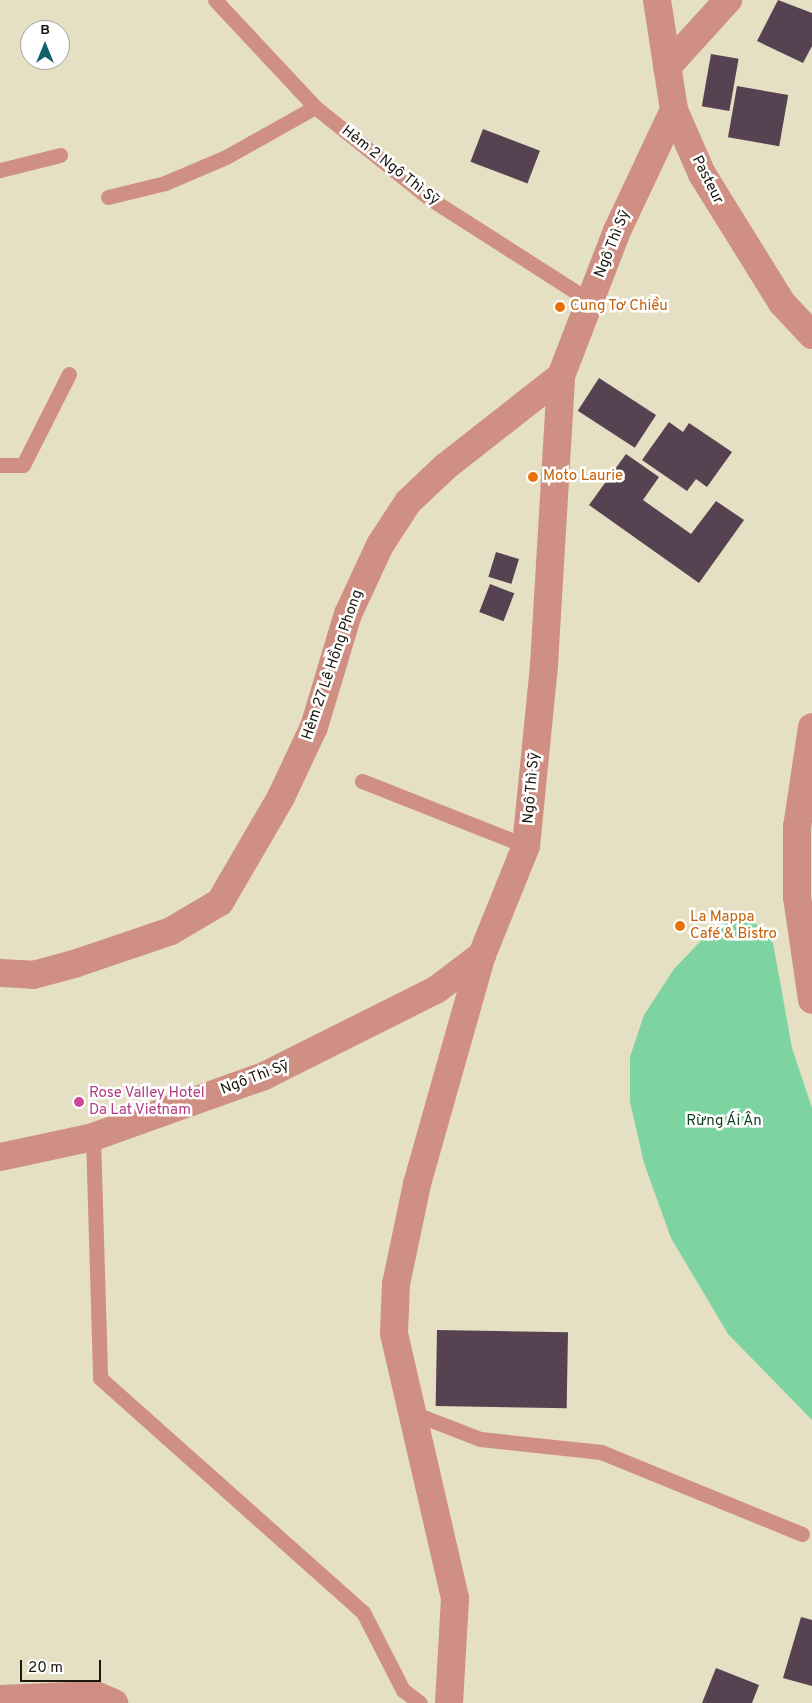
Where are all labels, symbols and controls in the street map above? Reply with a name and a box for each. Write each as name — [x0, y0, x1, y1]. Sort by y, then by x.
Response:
north arrow — [20, 20, 70, 70]
text: B — [40, 22, 50, 39]
street label: Hẻm 2 Ngô Thì Sỹ — [337, 122, 443, 210]
street label: Pasteur — [687, 153, 727, 207]
street label: Ngô Thì Sỹ — [591, 207, 635, 281]
place label: Cung Tơ Chiều — [570, 298, 668, 316]
marker: Cung Tơ Chiều — [554, 301, 566, 313]
place label: Moto Laurie — [543, 468, 623, 486]
marker: Moto Laurie — [527, 471, 539, 483]
street label: Hẻm 27 Lê Hồng Phong — [299, 587, 367, 743]
street label: Ngô Thì Sỹ — [520, 751, 544, 825]
place label: La Mappa Café & Bistro — [690, 908, 777, 943]
marker: La Mappa Café & Bistro — [674, 920, 686, 932]
street label: Ngô Thì Sỹ — [218, 1057, 292, 1099]
place label: Rose Valley Hotel Da Lat Vietnam — [89, 1084, 205, 1119]
marker: Rose Valley Hotel Da Lat Vietnam — [73, 1096, 85, 1108]
park label: Rừng Ái Ân — [686, 1113, 762, 1131]
scale bar — [22, 1650, 104, 1682]
text: 20 m — [28, 1659, 63, 1678]

